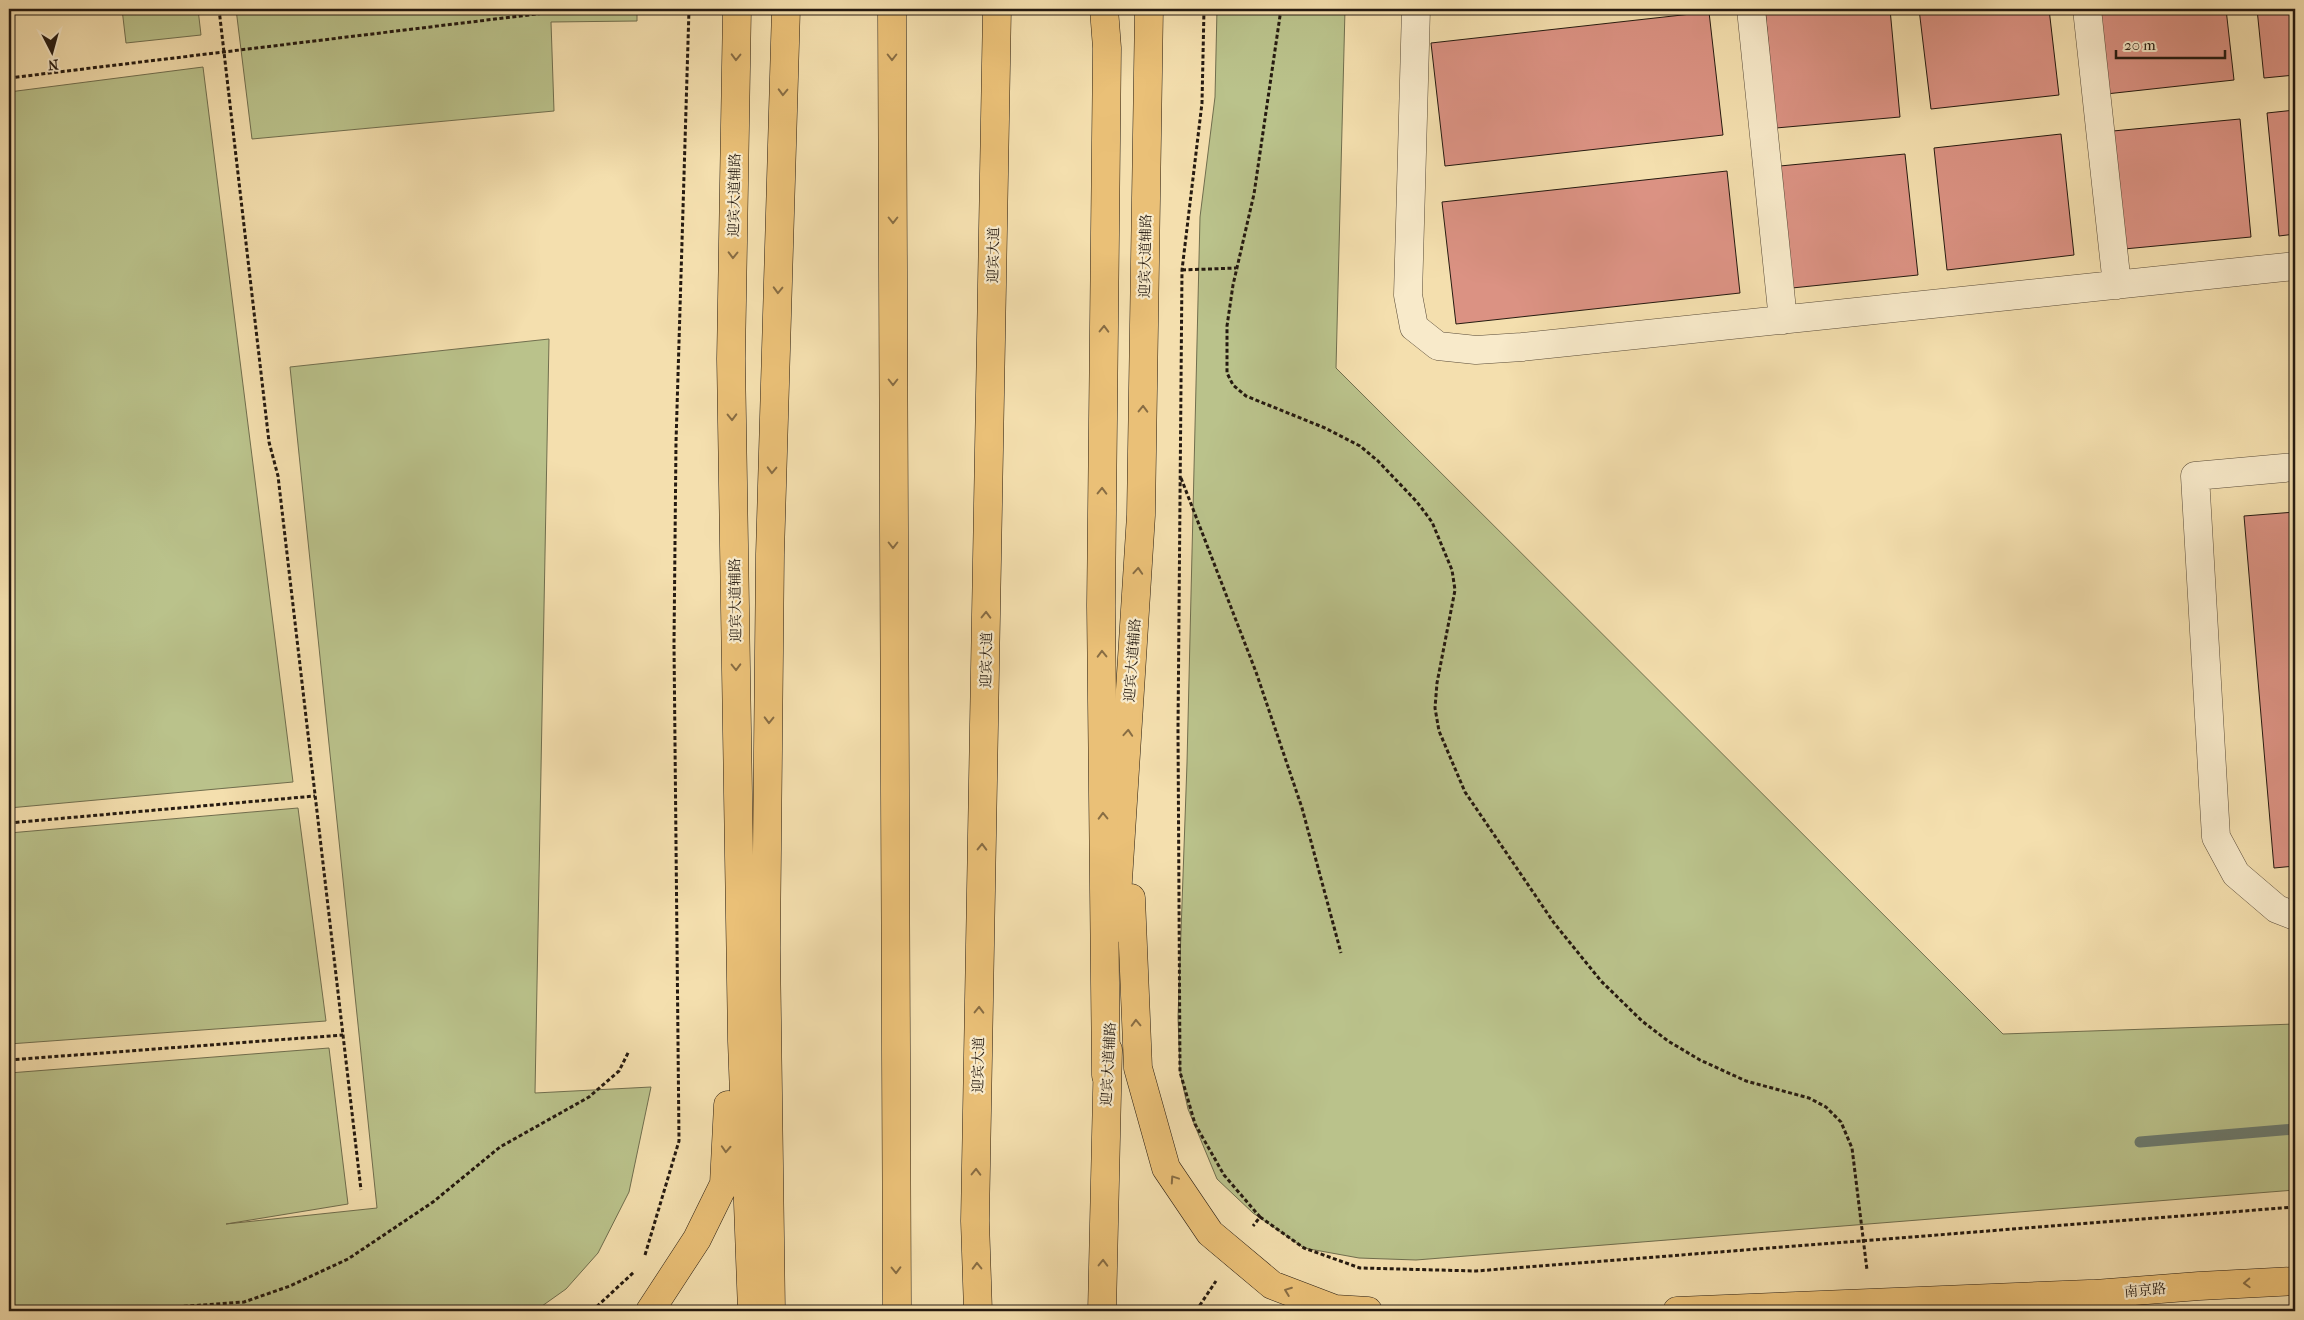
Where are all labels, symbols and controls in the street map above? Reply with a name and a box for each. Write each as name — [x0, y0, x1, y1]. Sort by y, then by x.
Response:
north arrow — [28, 28, 78, 78]
scale bar — [2116, 28, 2225, 60]
text: 20 m — [2124, 36, 2156, 54]
one-way arrow — [731, 54, 741, 62]
one-way arrow — [887, 54, 897, 62]
text: N — [47, 55, 59, 73]
one-way arrow — [778, 89, 788, 97]
street label: 迎宾大道辅路 — [725, 153, 744, 237]
street label: 迎宾大道辅路 — [1136, 214, 1155, 298]
one-way arrow — [888, 216, 898, 224]
street label: 迎宾大道 — [985, 227, 1002, 283]
one-way arrow — [728, 252, 738, 259]
one-way arrow — [772, 286, 783, 294]
one-way arrow — [1099, 324, 1109, 332]
one-way arrow — [888, 379, 898, 387]
one-way arrow — [1138, 404, 1148, 412]
one-way arrow — [727, 414, 737, 422]
one-way arrow — [767, 466, 778, 474]
one-way arrow — [1097, 487, 1108, 495]
one-way arrow — [888, 542, 898, 549]
street label: 迎宾大道辅路 — [726, 558, 745, 642]
one-way arrow — [1132, 567, 1143, 575]
one-way arrow — [981, 611, 991, 618]
street label: 迎宾大道辅路 — [1121, 618, 1144, 703]
street label: 迎宾大道 — [978, 632, 995, 688]
one-way arrow — [1097, 649, 1107, 657]
one-way arrow — [731, 664, 741, 672]
one-way arrow — [763, 716, 774, 724]
one-way arrow — [1122, 729, 1133, 737]
one-way arrow — [1098, 812, 1109, 820]
one-way arrow — [977, 843, 987, 851]
one-way arrow — [974, 1006, 984, 1014]
one-way arrow — [1131, 1019, 1142, 1027]
street label: 迎宾大道辅路 — [1098, 1022, 1119, 1106]
street label: 迎宾大道 — [970, 1037, 987, 1093]
one-way arrow — [721, 1146, 732, 1154]
one-way arrow — [971, 1168, 982, 1176]
one-way arrow — [1171, 1176, 1180, 1185]
one-way arrow — [1098, 1258, 1108, 1266]
one-way arrow — [971, 1262, 982, 1270]
one-way arrow — [891, 1267, 901, 1275]
one-way arrow — [2242, 1278, 2250, 1289]
street label: 南京路 — [2123, 1280, 2167, 1301]
one-way arrow — [1284, 1287, 1293, 1297]

